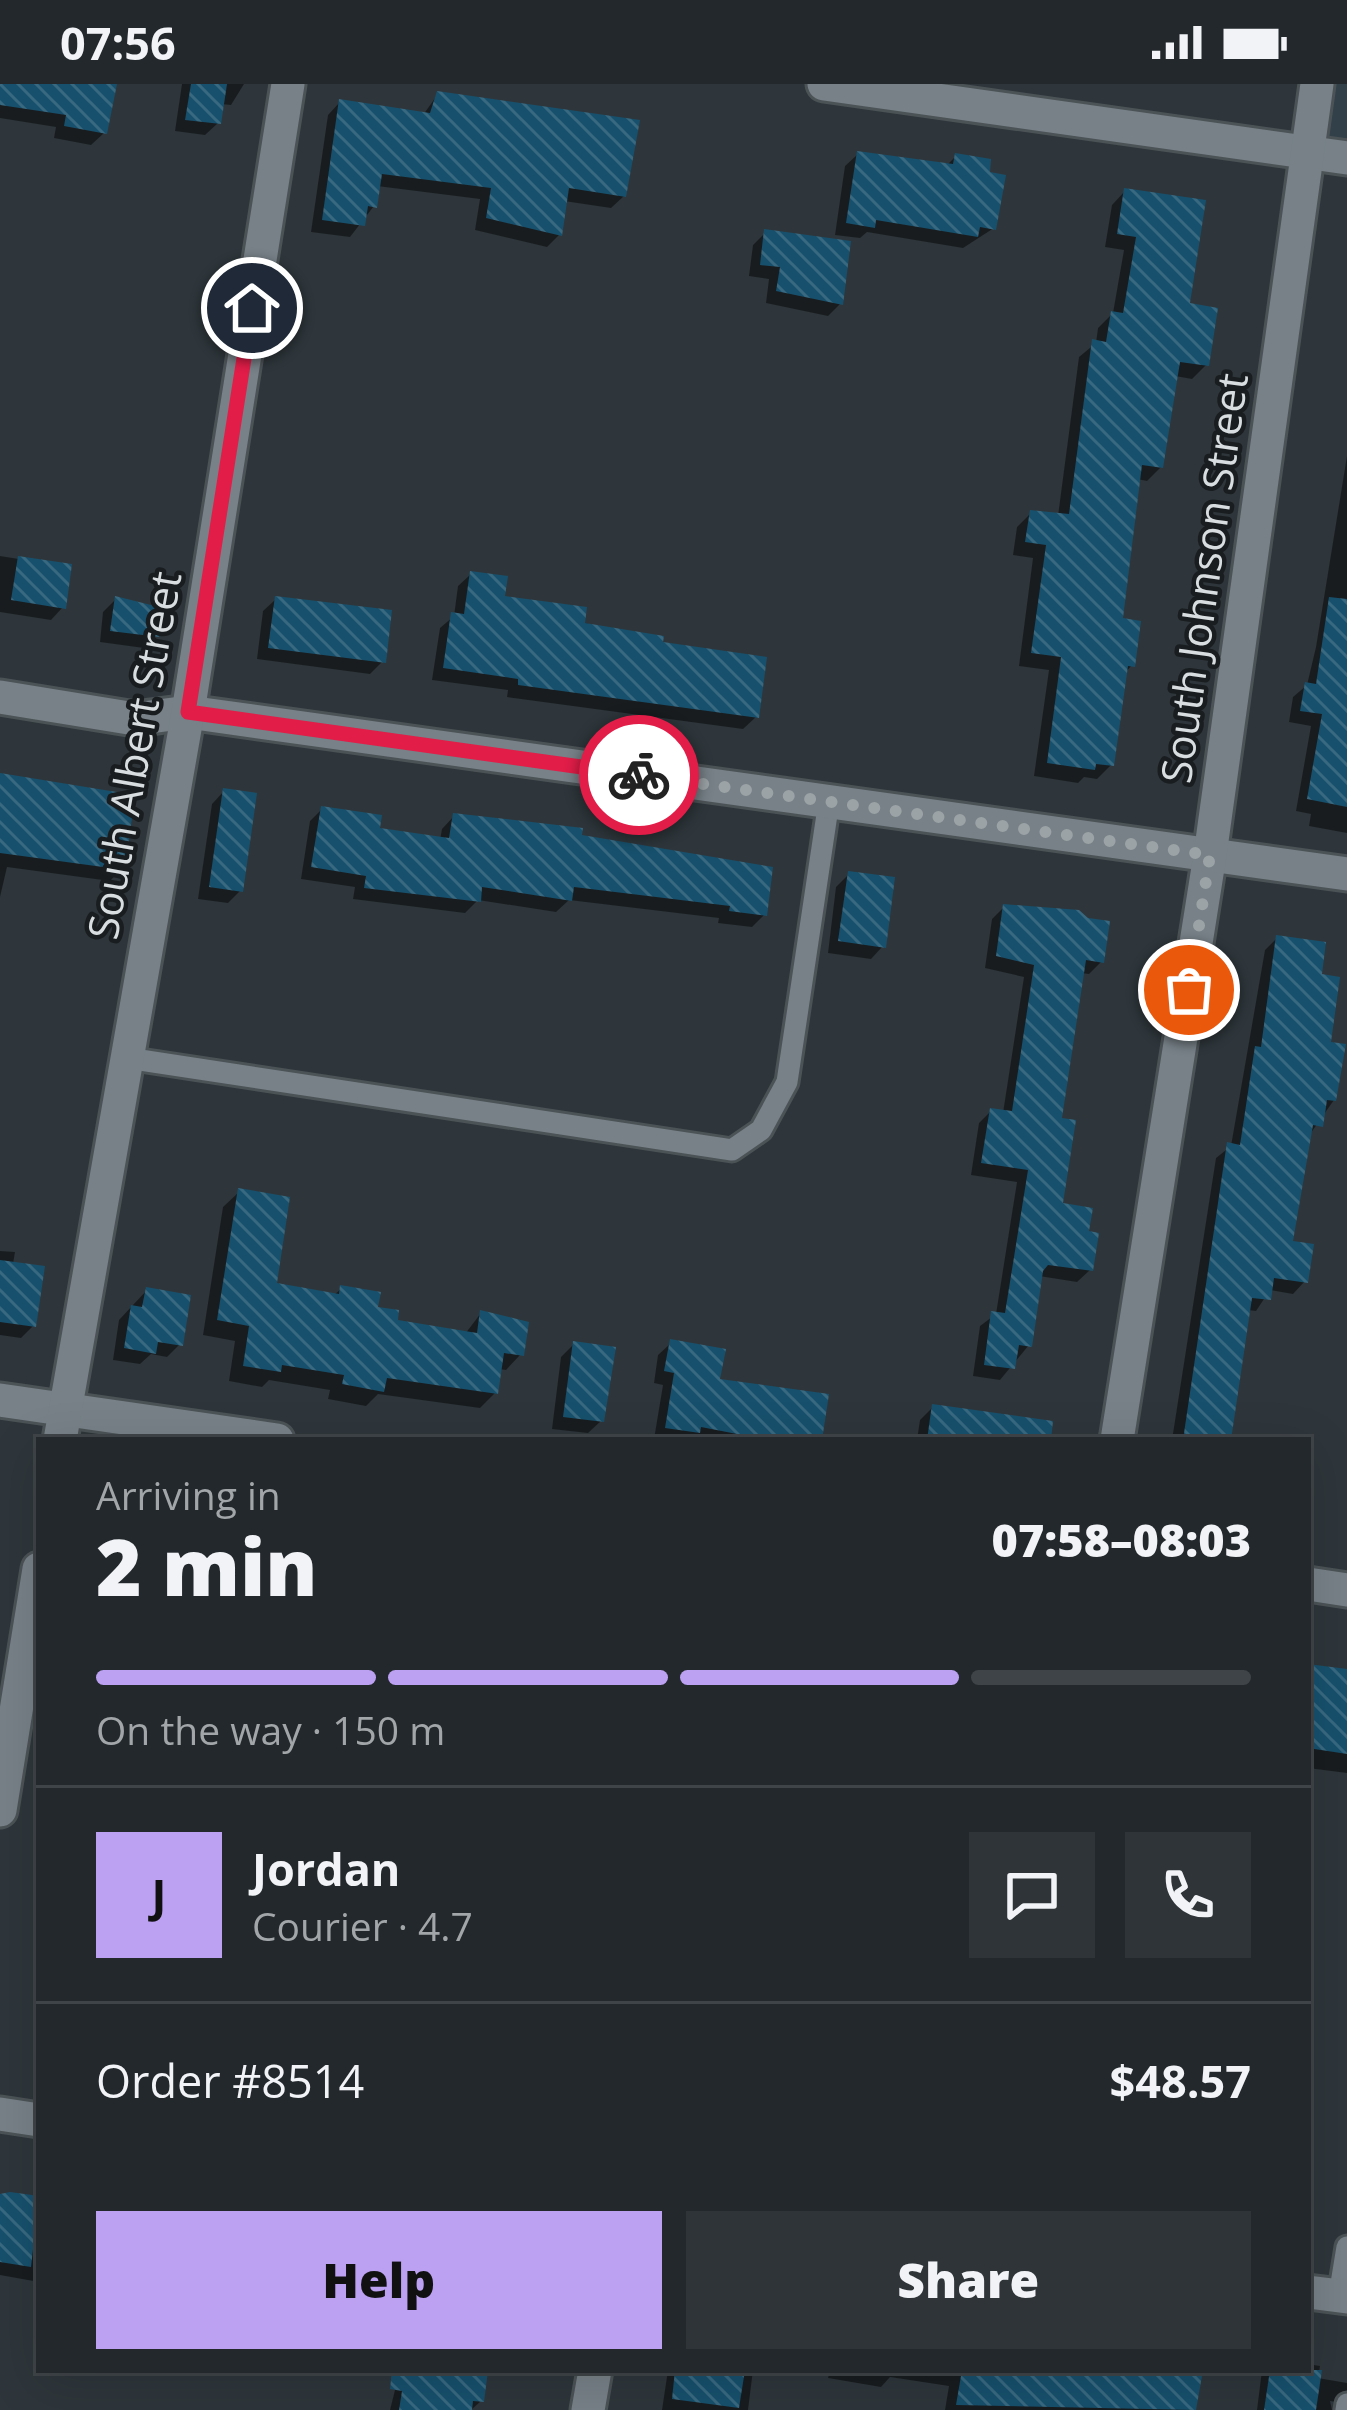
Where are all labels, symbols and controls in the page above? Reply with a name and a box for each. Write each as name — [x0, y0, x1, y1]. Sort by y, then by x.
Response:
text: 07:56 — [60, 12, 176, 73]
pin — [201, 257, 303, 359]
icon: home — [219, 275, 285, 341]
street label: South Johnson Street — [1146, 370, 1260, 786]
street label: South Albert Street — [73, 567, 193, 943]
courier — [579, 715, 699, 835]
icon: bike — [606, 742, 672, 808]
pin — [1138, 939, 1240, 1041]
icon: bag — [1156, 957, 1222, 1023]
text: Arriving in — [96, 1468, 281, 1521]
text: 07:58–08:03 — [992, 1509, 1251, 1570]
text: 2 min — [96, 1513, 318, 1619]
text: On the way · 150 m — [96, 1703, 445, 1756]
button: chat — [969, 1832, 1095, 1958]
button: phone — [1125, 1832, 1251, 1958]
text: Jordan — [252, 1838, 400, 1899]
text: J — [152, 1864, 166, 1925]
text: Courier · 4.7 — [252, 1899, 473, 1952]
text: Order #8514 — [96, 2050, 364, 2111]
text: $48.57 — [1110, 2050, 1251, 2111]
button: Help — [96, 2211, 662, 2349]
button: Share — [686, 2211, 1251, 2349]

